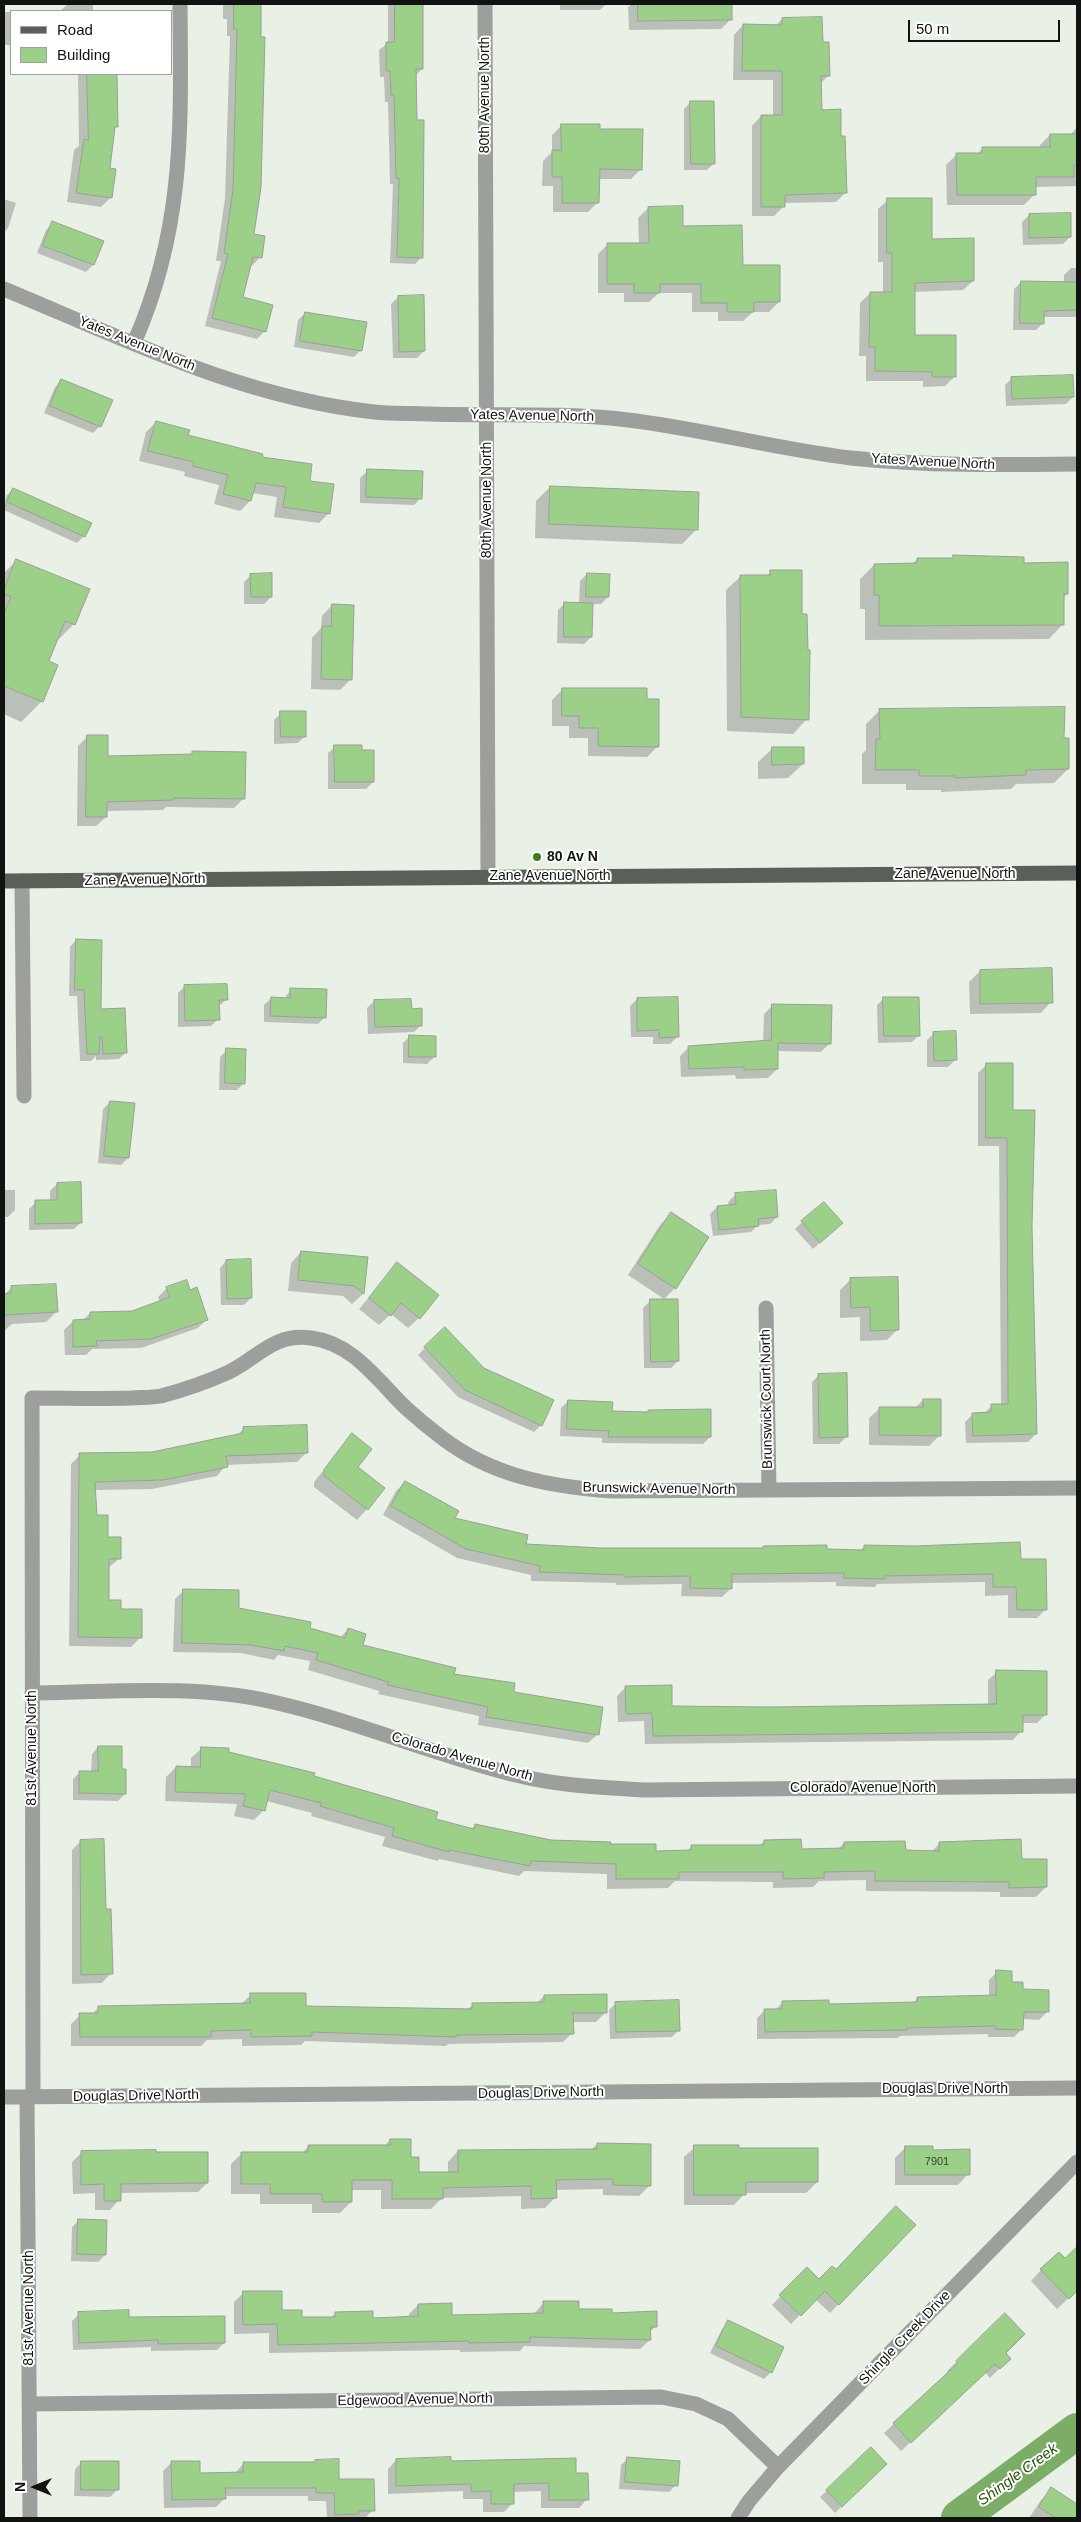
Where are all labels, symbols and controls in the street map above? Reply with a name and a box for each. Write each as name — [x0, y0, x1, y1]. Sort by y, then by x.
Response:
legend — [10, 10, 172, 75]
scale bar — [911, 10, 1064, 42]
text: 50 m — [916, 20, 949, 37]
text: Road — [57, 21, 93, 38]
street label: 80th Avenue North — [477, 37, 493, 153]
text: Building — [57, 46, 110, 63]
street label: Yates Avenue North — [76, 313, 198, 375]
street label: Yates Avenue North — [470, 407, 594, 425]
street label: 80th Avenue North — [479, 442, 495, 558]
street label: Yates Avenue North — [871, 450, 995, 474]
place label: 80 Av N — [547, 849, 598, 865]
marker: 80 Av N — [531, 851, 543, 863]
street label: Zane Avenue North — [894, 866, 1016, 882]
street label: Zane Avenue North — [489, 868, 611, 884]
street label: Zane Avenue North — [84, 871, 206, 889]
street label: Brunswick Court North — [757, 1329, 777, 1469]
street label: Brunswick Avenue North — [582, 1479, 736, 1499]
street label: 81st Avenue North — [24, 1690, 40, 1806]
street label: Colorado Avenue North — [389, 1729, 535, 1785]
street label: Colorado Avenue North — [790, 1780, 936, 1796]
street label: Douglas Drive North — [882, 2081, 1008, 2097]
street label: Douglas Drive North — [478, 2084, 604, 2102]
street label: Douglas Drive North — [73, 2087, 199, 2105]
house number: 7901 — [925, 2155, 949, 2169]
street label: 81st Avenue North — [21, 2250, 37, 2366]
street label: Shingle Creek Drive — [856, 2287, 954, 2389]
street label: Edgewood Avenue North — [337, 2390, 493, 2410]
water label: Shingle Creek — [975, 2440, 1061, 2510]
north arrow — [10, 2462, 60, 2512]
text: N — [12, 2482, 28, 2492]

